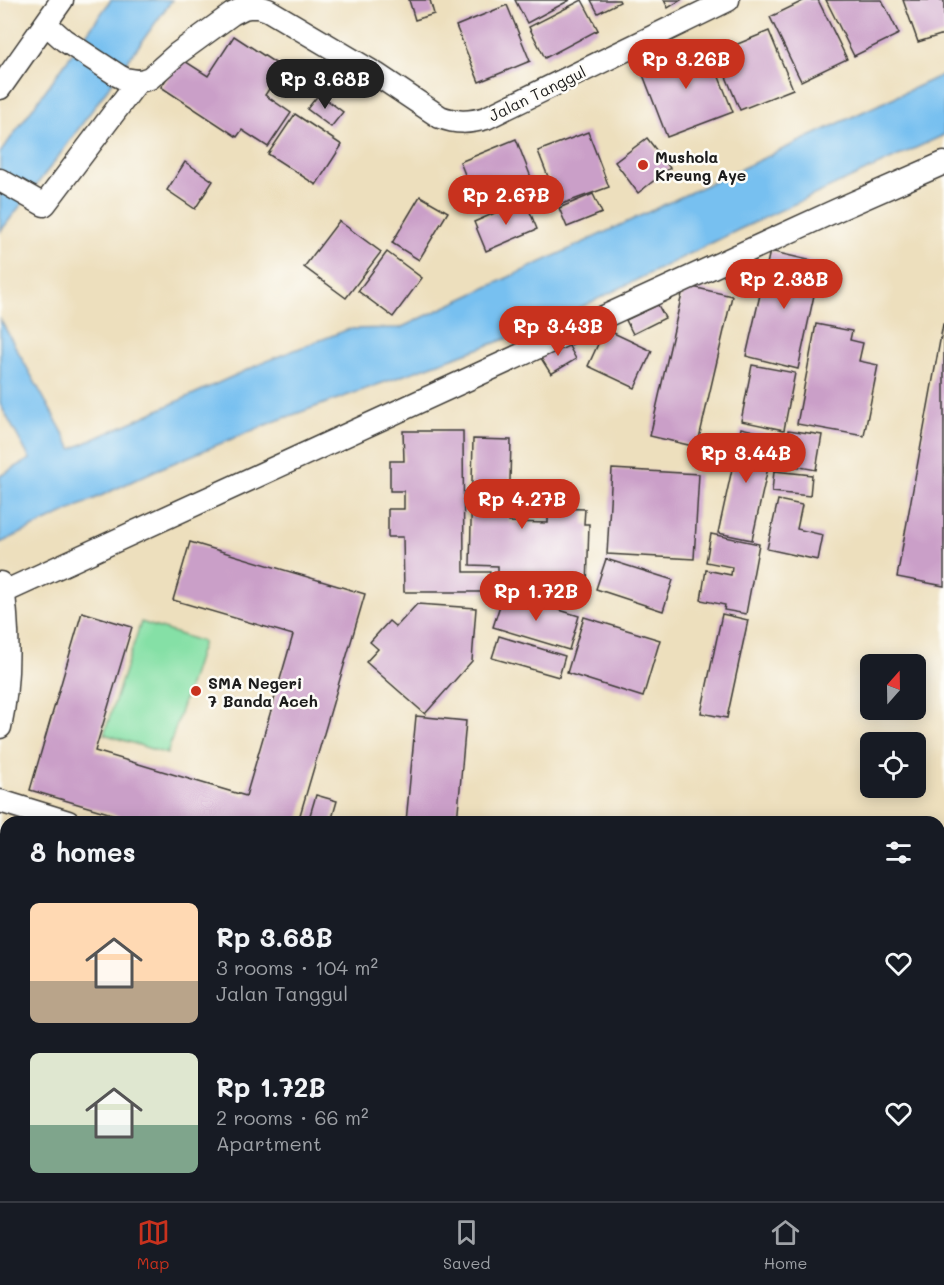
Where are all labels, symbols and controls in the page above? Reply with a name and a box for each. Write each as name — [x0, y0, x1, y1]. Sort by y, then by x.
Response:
pin: Rp 3.26B — [624, 39, 748, 90]
text: Rp 3.26B — [642, 45, 730, 71]
pin: Rp 3.68B — [263, 59, 387, 110]
street label: Jalan Tanggul — [485, 60, 589, 126]
text: Rp 3.68B — [280, 65, 370, 91]
place label: Mushola Kreung Aye — [655, 146, 746, 185]
marker: Mushola Kreung Aye — [636, 158, 650, 172]
pin: Rp 2.67B — [444, 175, 568, 226]
text: Rp 2.67B — [462, 181, 550, 207]
pin: Rp 2.38B — [722, 259, 846, 310]
text: Rp 2.38B — [740, 265, 828, 291]
pin: Rp 3.43B — [496, 306, 620, 357]
text: Rp 3.43B — [513, 312, 603, 338]
pin: Rp 3.44B — [684, 433, 808, 484]
text: Rp 3.44B — [701, 439, 791, 465]
pin: Rp 4.27B — [460, 479, 584, 530]
text: Rp 4.27B — [478, 485, 566, 511]
pin: Rp 1.72B — [474, 571, 598, 622]
text: Rp 1.72B — [494, 577, 578, 603]
north arrow — [860, 654, 926, 720]
map controls — [860, 654, 926, 798]
place label: SMA Negeri 7 Banda Aceh — [208, 672, 318, 711]
marker: SMA Negeri 7 Banda Aceh — [189, 684, 203, 698]
button: locate — [860, 732, 926, 798]
text: 8 homes — [30, 835, 136, 869]
icon: filters — [882, 836, 915, 869]
text: Rp 3.68B — [216, 920, 333, 954]
icon: home — [78, 927, 150, 999]
icon: heart — [882, 947, 915, 980]
text: 3 rooms · 104 m² — [216, 954, 378, 980]
text: Jalan Tanggul — [216, 980, 348, 1006]
text: Rp 1.72B — [216, 1070, 326, 1104]
icon: home — [78, 1077, 150, 1149]
icon: heart — [882, 1097, 915, 1130]
text: 2 rooms · 66 m² — [216, 1104, 369, 1130]
text: Apartment — [216, 1130, 322, 1156]
tab: Map — [137, 1216, 170, 1273]
tab: Saved — [443, 1216, 490, 1273]
tab: Home — [764, 1216, 807, 1273]

